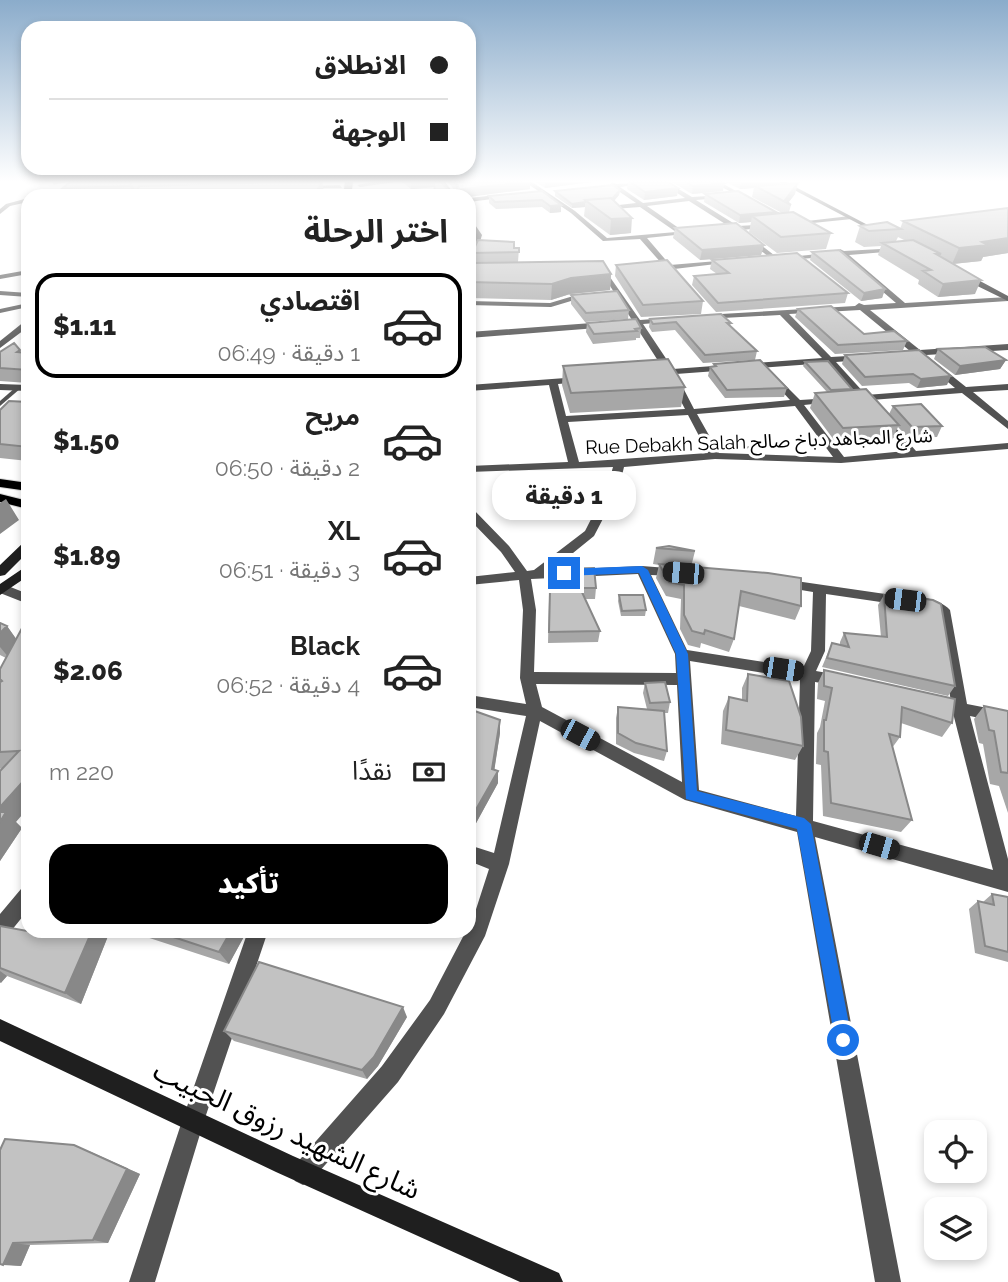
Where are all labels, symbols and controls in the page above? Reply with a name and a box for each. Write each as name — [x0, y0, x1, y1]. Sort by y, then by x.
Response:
text: الانطلاق — [315, 50, 406, 80]
text: الوجهة — [332, 117, 406, 147]
text: اختر الرحلة — [304, 212, 448, 249]
text: اقتصادي — [260, 286, 360, 316]
icon: car — [381, 294, 444, 357]
text: $1.11 — [53, 311, 116, 341]
text: 1 دقيقة · 06:49 — [217, 339, 360, 366]
text: مريح — [305, 401, 360, 431]
icon: car — [381, 409, 444, 472]
street label: Rue Debakh Salah,شارع المجاهد دباخ صالح — [585, 424, 933, 462]
text: $1.50 — [53, 426, 120, 456]
text: 2 دقيقة · 06:50 — [215, 454, 360, 481]
callout: 1 دقيقة — [492, 472, 636, 520]
text: 1 دقيقة — [525, 482, 603, 509]
text: XL — [328, 516, 360, 546]
icon: car — [381, 524, 444, 587]
text: $1.89 — [53, 541, 120, 571]
text: 3 دقيقة · 06:51 — [219, 556, 360, 583]
route end — [548, 557, 580, 589]
car — [662, 561, 705, 585]
car — [883, 587, 928, 613]
text: Black — [290, 631, 360, 661]
icon: car — [381, 639, 444, 702]
car — [761, 655, 806, 683]
text: $2.06 — [53, 656, 123, 686]
text: 4 دقيقة · 06:52 — [216, 671, 360, 698]
car — [557, 716, 604, 754]
icon: cash — [410, 753, 448, 791]
text: نقدًا — [352, 756, 392, 786]
text: 220 m — [49, 758, 114, 785]
car — [856, 830, 903, 862]
button: تأكيد — [49, 844, 448, 924]
route start — [827, 1024, 859, 1056]
street label: شارع الشهيد رزوق الحبيب — [147, 1054, 426, 1210]
map controls — [924, 1120, 987, 1260]
button: locate — [924, 1120, 987, 1183]
button: layers — [924, 1197, 987, 1260]

